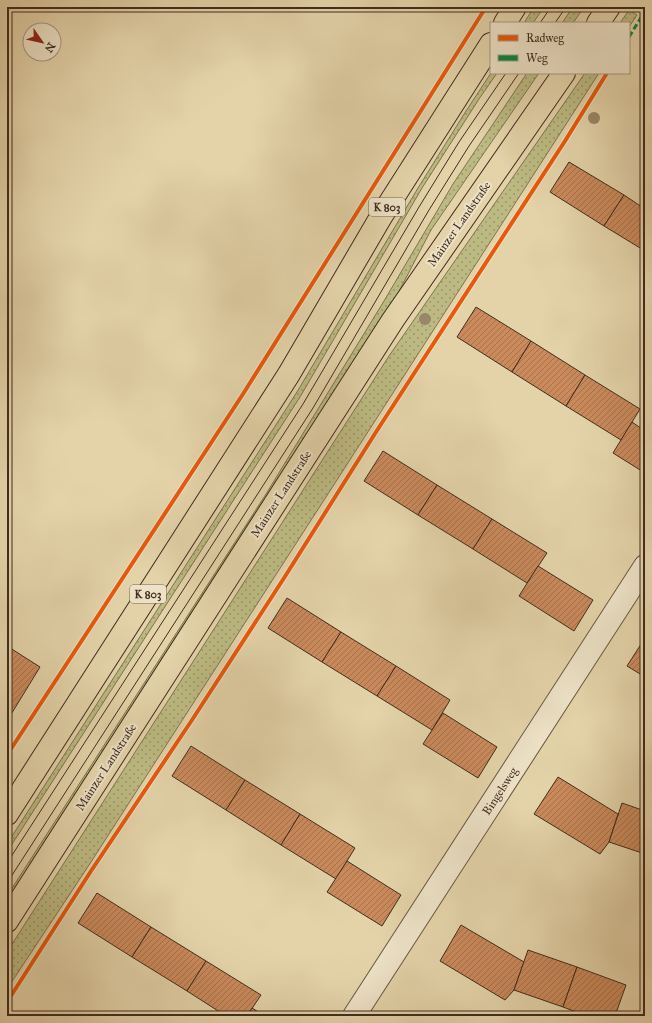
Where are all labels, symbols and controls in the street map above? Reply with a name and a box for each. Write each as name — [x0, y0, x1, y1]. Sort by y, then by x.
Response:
north arrow — [22, 22, 62, 62]
legend — [490, 22, 630, 74]
text: Radweg — [526, 31, 564, 46]
text: N — [42, 40, 58, 55]
text: Weg — [526, 51, 548, 66]
street label: Mainzer Landstraße — [424, 179, 494, 269]
road number: K 803 — [369, 198, 405, 216]
street label: Mainzer Landstraße — [248, 448, 314, 540]
road number: K 803 — [130, 585, 166, 603]
street label: Mainzer Landstraße — [73, 721, 139, 813]
street label: Bingelsweg — [479, 764, 522, 818]

